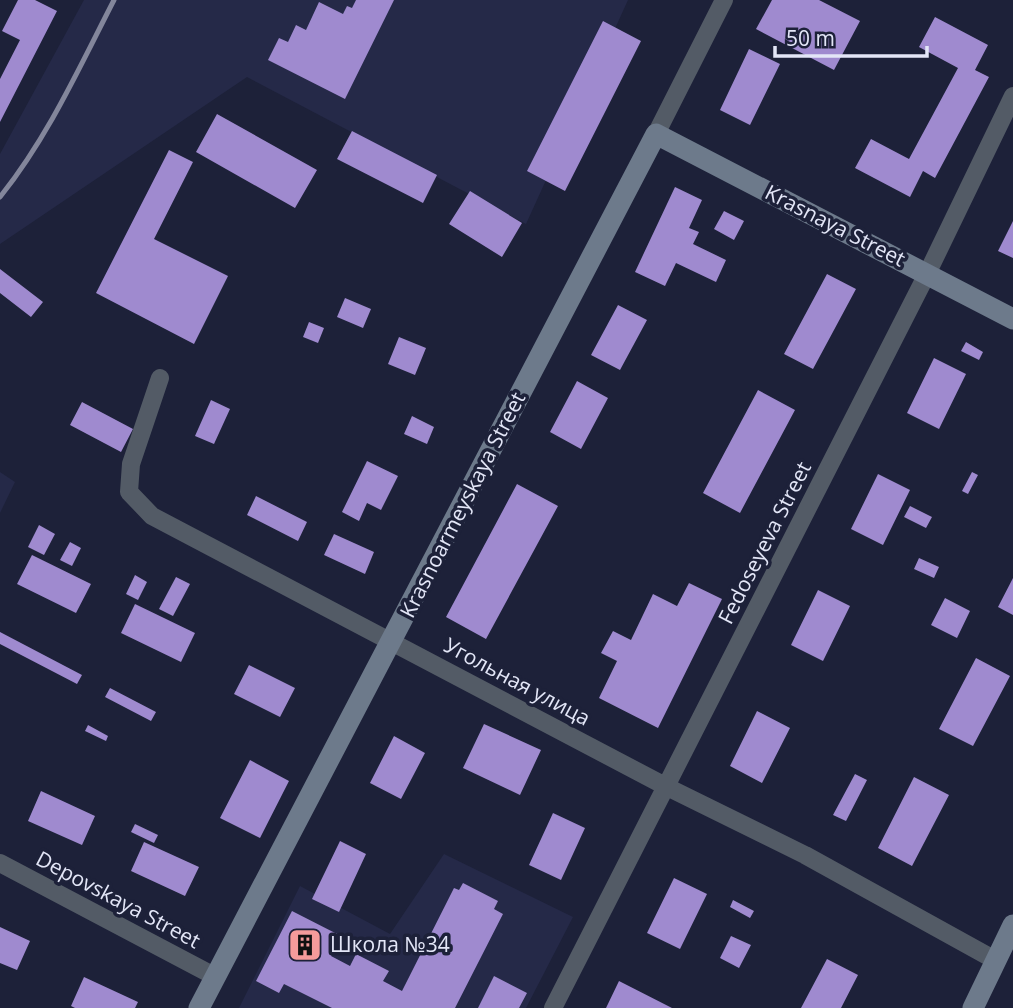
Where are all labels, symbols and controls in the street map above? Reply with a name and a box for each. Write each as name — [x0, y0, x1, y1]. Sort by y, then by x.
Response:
scale bar — [775, 14, 927, 58]
text: 50 m — [786, 24, 835, 52]
street label: Krasnaya Street — [761, 178, 910, 273]
street label: Krasnoarmeyskaya Street — [393, 387, 531, 622]
street label: Fedoseyeva Street — [711, 457, 817, 628]
street label: Угольная улица — [439, 631, 595, 731]
street label: Depovskaya Street — [32, 844, 205, 954]
building icon: Школа №34 — [286, 926, 324, 964]
place label: Школа №34 — [330, 930, 450, 958]

